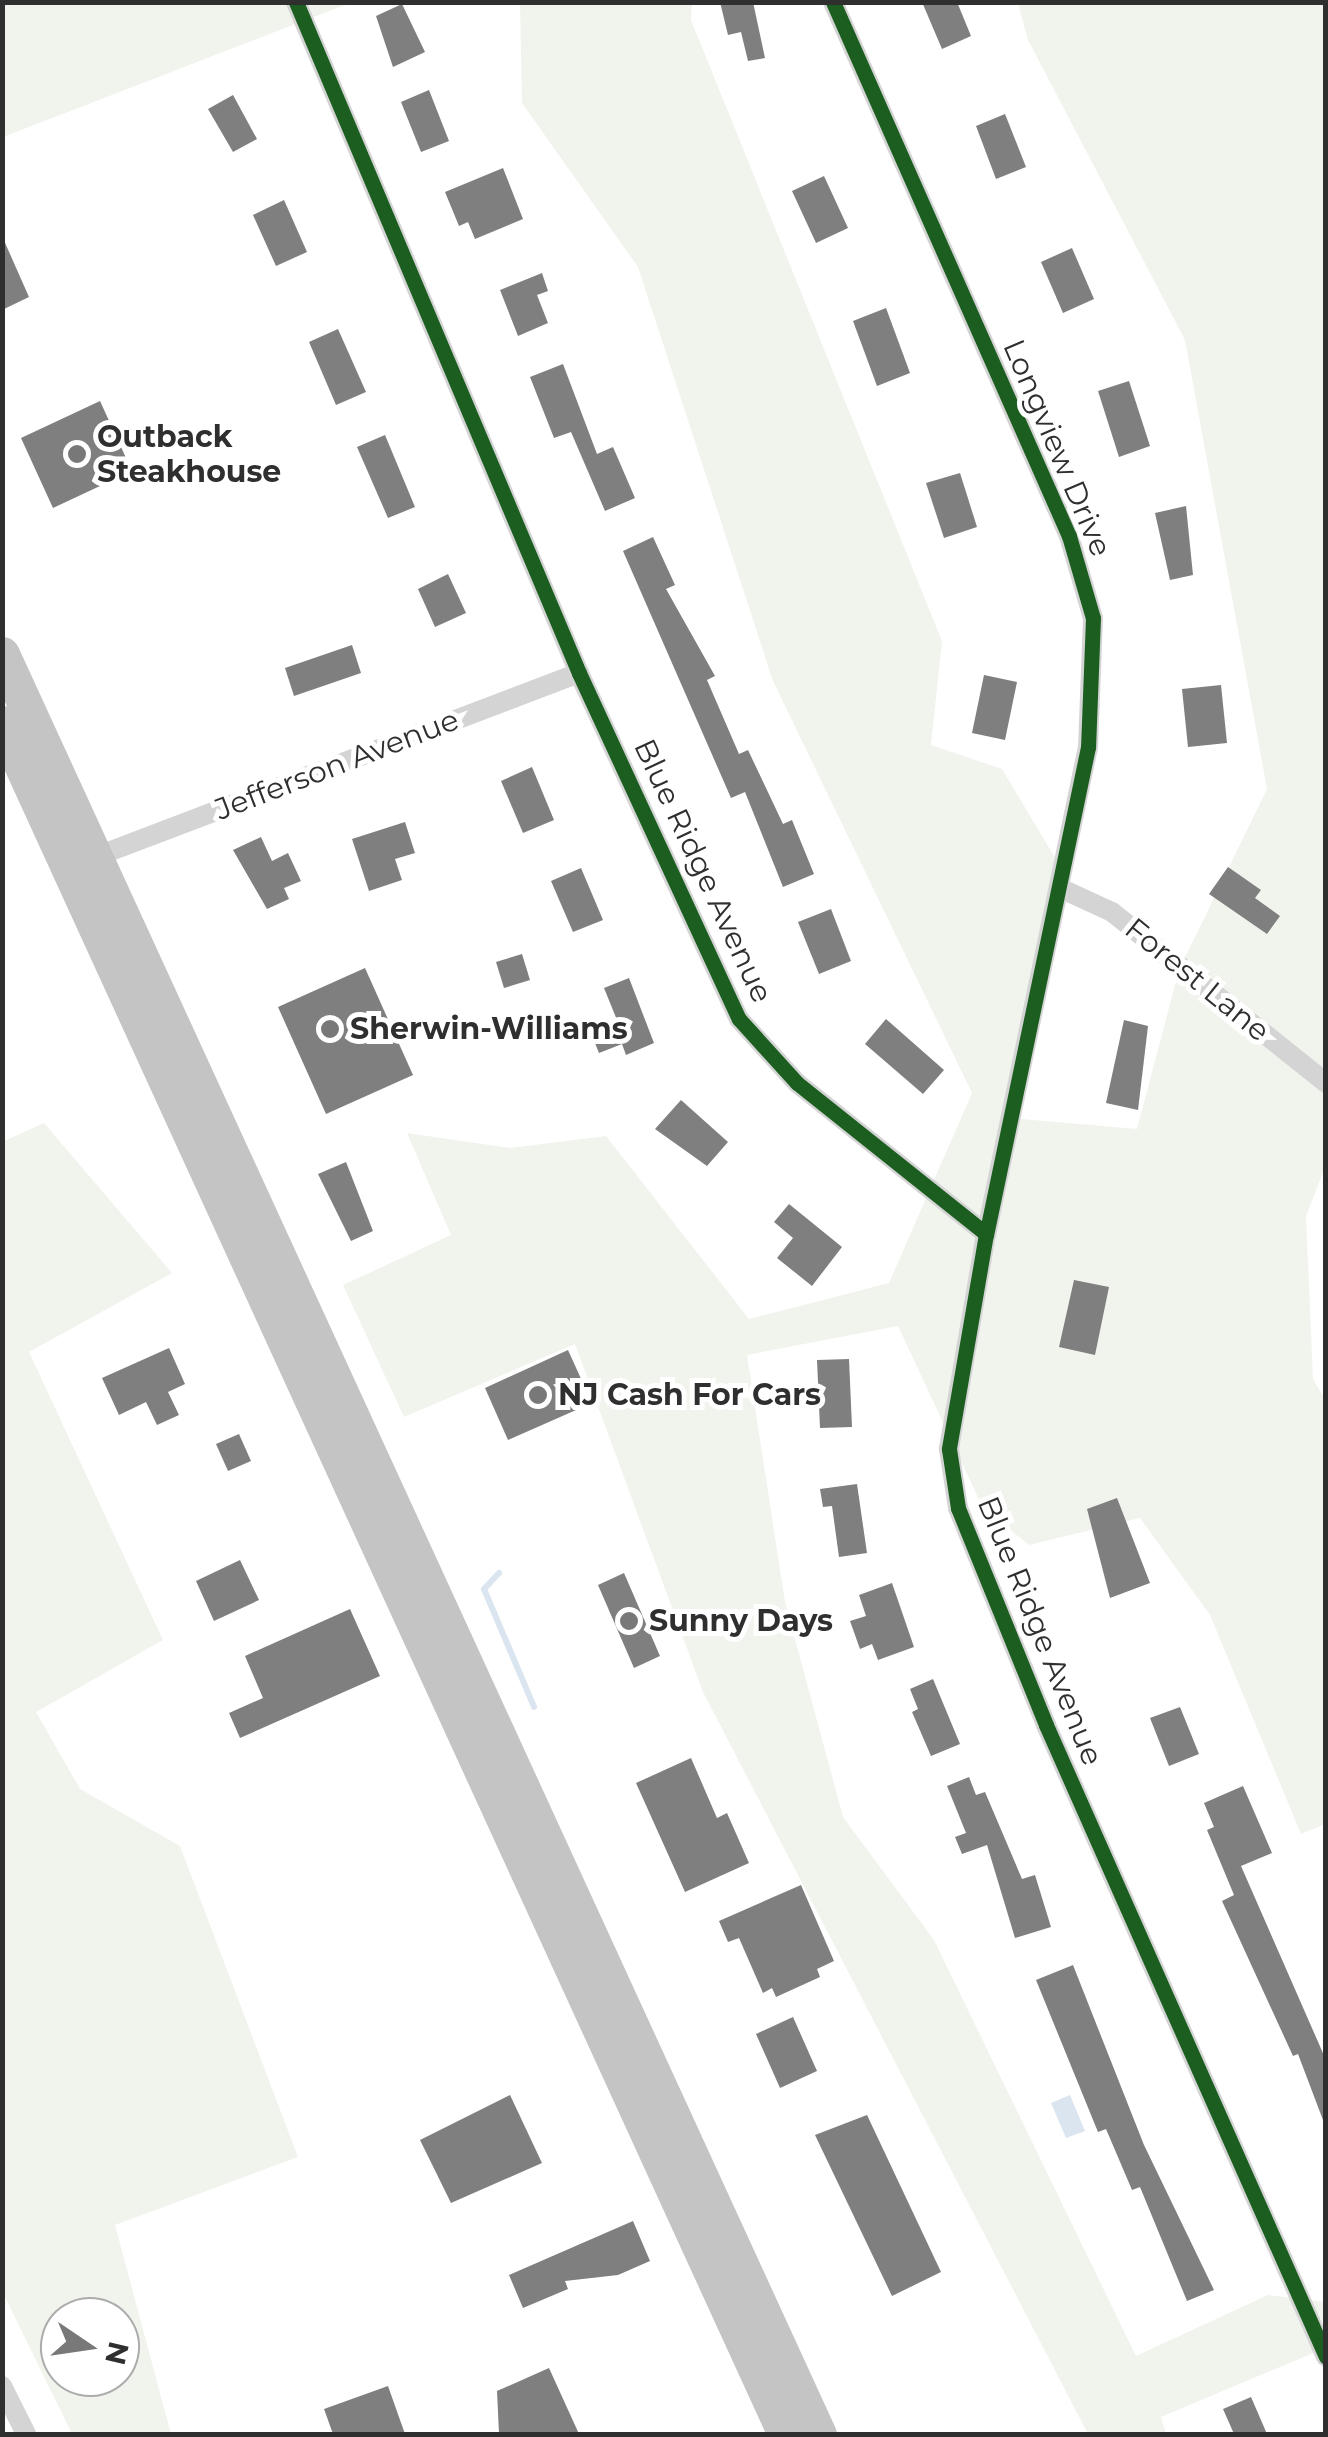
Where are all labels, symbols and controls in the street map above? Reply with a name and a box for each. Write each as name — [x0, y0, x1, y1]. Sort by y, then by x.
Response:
street label: Longview Drive — [995, 334, 1119, 562]
place label: Outback Steakhouse — [97, 419, 281, 490]
marker: Outback Steakhouse — [66, 443, 88, 465]
street label: Jefferson Avenue — [210, 702, 464, 828]
street label: Blue Ridge Avenue — [626, 733, 780, 1009]
street label: Forest Lane — [1117, 911, 1277, 1049]
place label: Sherwin-Williams — [350, 1011, 628, 1047]
marker: Sherwin-Williams — [319, 1018, 341, 1040]
place label: NJ Cash For Cars — [558, 1377, 821, 1413]
marker: NJ Cash For Cars — [527, 1384, 549, 1406]
street label: Blue Ridge Avenue — [970, 1491, 1110, 1771]
place label: Sunny Days — [649, 1603, 833, 1639]
marker: Sunny Days — [618, 1610, 640, 1632]
north arrow — [40, 2297, 140, 2397]
text: N — [98, 2338, 136, 2368]

